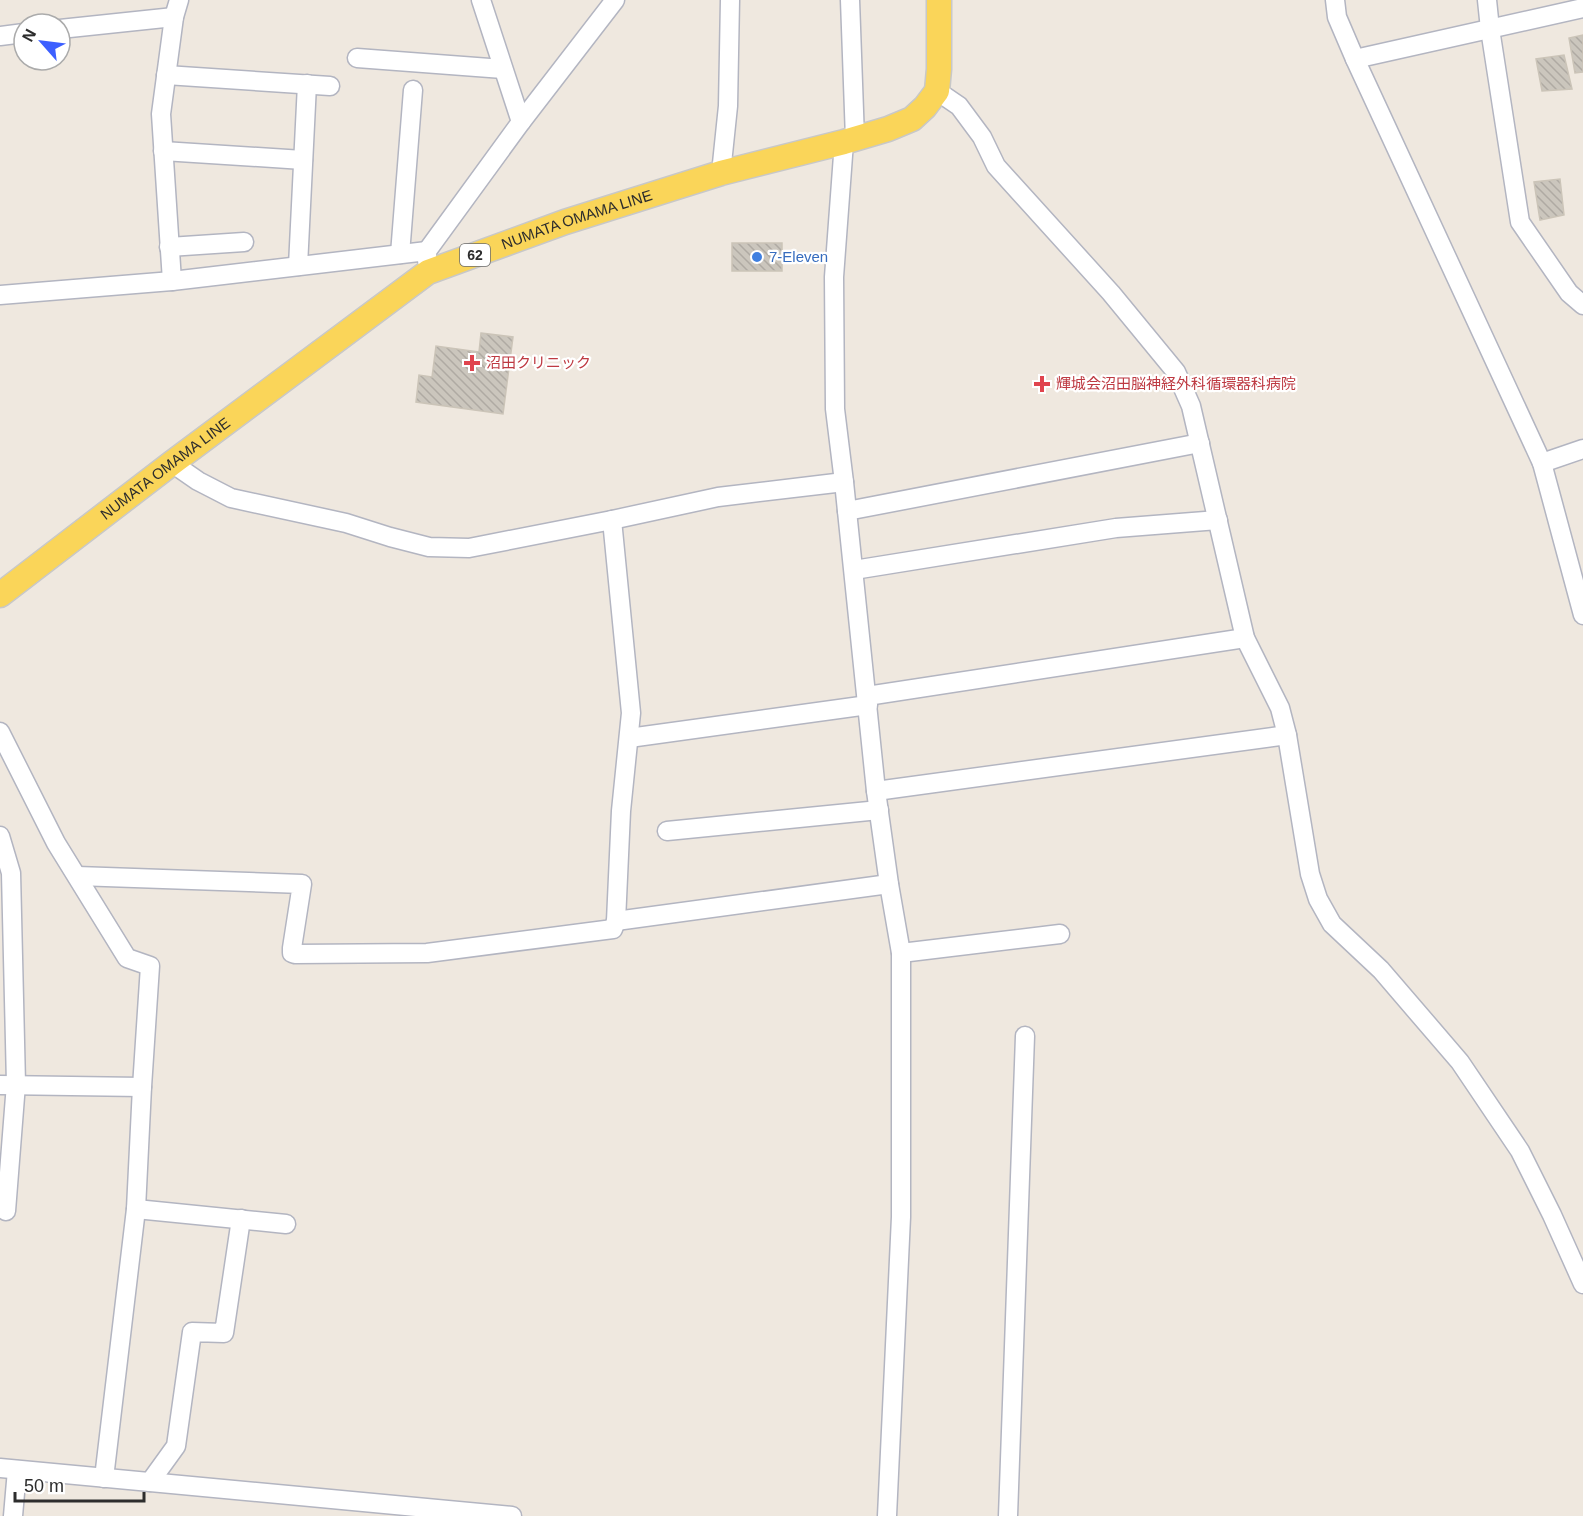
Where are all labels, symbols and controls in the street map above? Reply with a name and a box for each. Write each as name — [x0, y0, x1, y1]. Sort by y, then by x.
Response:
north arrow — [12, 12, 72, 72]
text: N — [19, 26, 39, 44]
street label: NUMATA OMAMA LINE — [499, 186, 654, 252]
road number: 62 — [460, 244, 490, 266]
place label: 7-Eleven — [769, 248, 828, 265]
marker: 7-Eleven — [750, 250, 764, 264]
marker: 沼田クリニック — [463, 354, 481, 372]
place label: 沼田クリニック — [486, 354, 591, 371]
marker: 輝城会沼田脳神経外科循環器科病院 — [1033, 375, 1051, 393]
place label: 輝城会沼田脳神経外科循環器科病院 — [1056, 375, 1296, 392]
street label: NUMATA OMAMA LINE — [97, 414, 233, 523]
scale bar — [15, 1465, 144, 1503]
text: 50 m — [24, 1476, 64, 1496]

